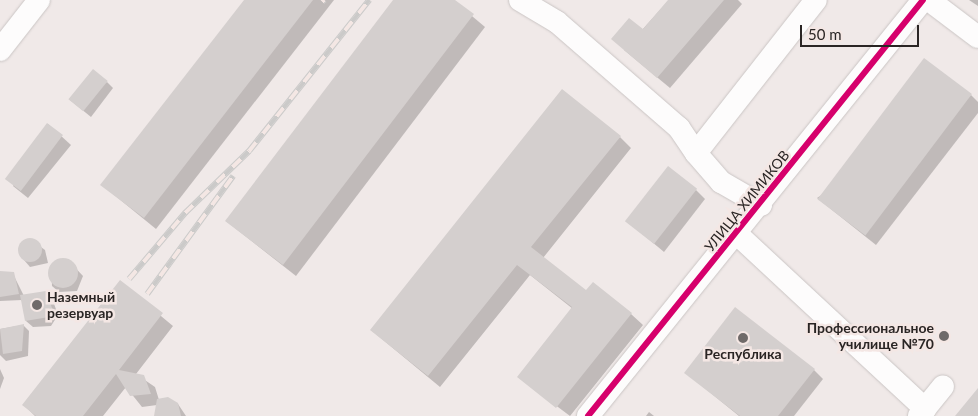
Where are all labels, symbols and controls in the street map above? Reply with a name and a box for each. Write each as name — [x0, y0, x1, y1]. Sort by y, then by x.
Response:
scale bar — [803, 15, 922, 47]
text: 50 m — [808, 25, 842, 43]
street label: УЛИЦА ХИМИКОВ — [701, 147, 793, 255]
place label: Наземный резервуар — [47, 289, 115, 322]
marker: Наземный резервуар — [31, 299, 43, 311]
place label: Профессиональное училище №70 — [807, 320, 934, 352]
marker: Профессиональное училище №70 — [938, 330, 950, 342]
marker: Республика — [737, 332, 749, 344]
place label: Республика — [704, 346, 782, 362]

